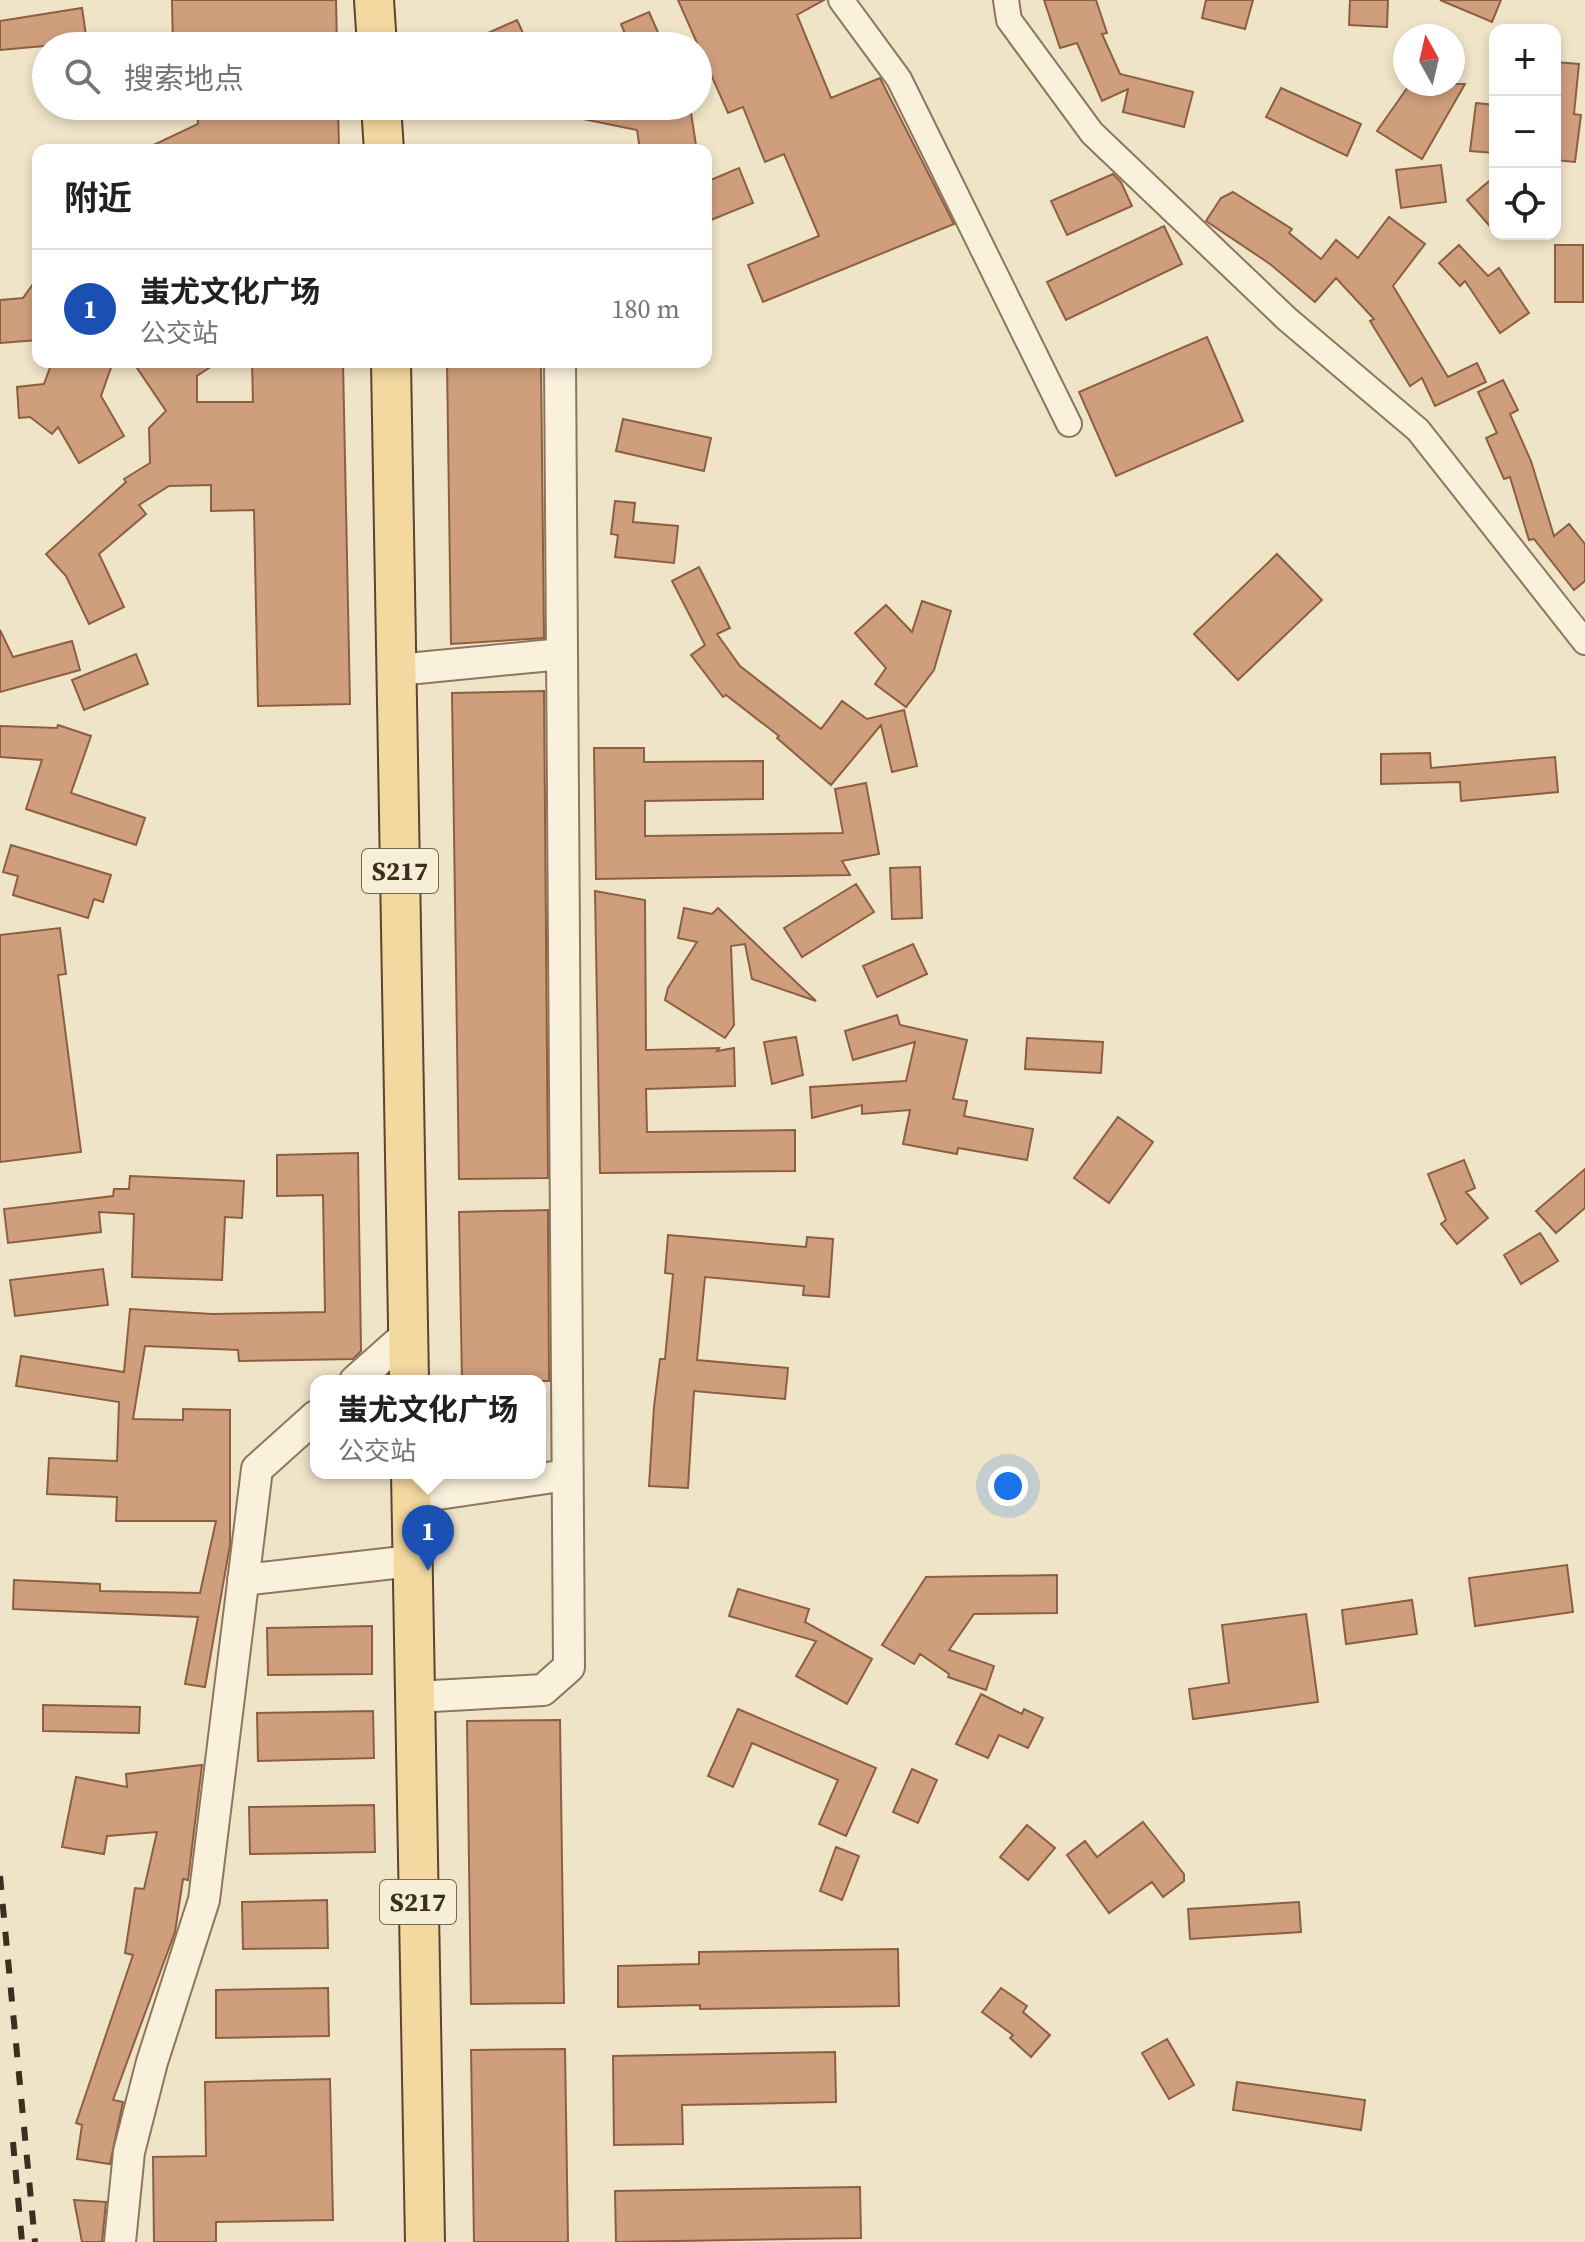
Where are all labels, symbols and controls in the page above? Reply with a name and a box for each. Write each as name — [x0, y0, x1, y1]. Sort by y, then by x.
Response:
north arrow — [1393, 24, 1465, 96]
map controls — [1489, 24, 1561, 240]
button: + — [1489, 24, 1561, 96]
search box — [32, 32, 712, 120]
icon: search — [60, 54, 104, 98]
text: 搜索地点 — [124, 58, 244, 99]
button: − — [1489, 96, 1561, 168]
button: locate — [1489, 168, 1561, 240]
text: 附近 — [64, 175, 132, 221]
text: 蚩尤文化广场 — [140, 271, 320, 312]
text: 1 — [83, 291, 97, 327]
text: 180 m — [612, 291, 680, 327]
text: 公交站 — [140, 315, 218, 351]
road number: S217 — [362, 849, 438, 893]
popup — [310, 1375, 546, 1479]
text: 蚩尤文化广场 — [338, 1389, 518, 1430]
text: 公交站 — [338, 1433, 416, 1469]
your location — [988, 1466, 1028, 1506]
pin: 1 — [402, 1505, 454, 1571]
road number: S217 — [380, 1880, 456, 1924]

